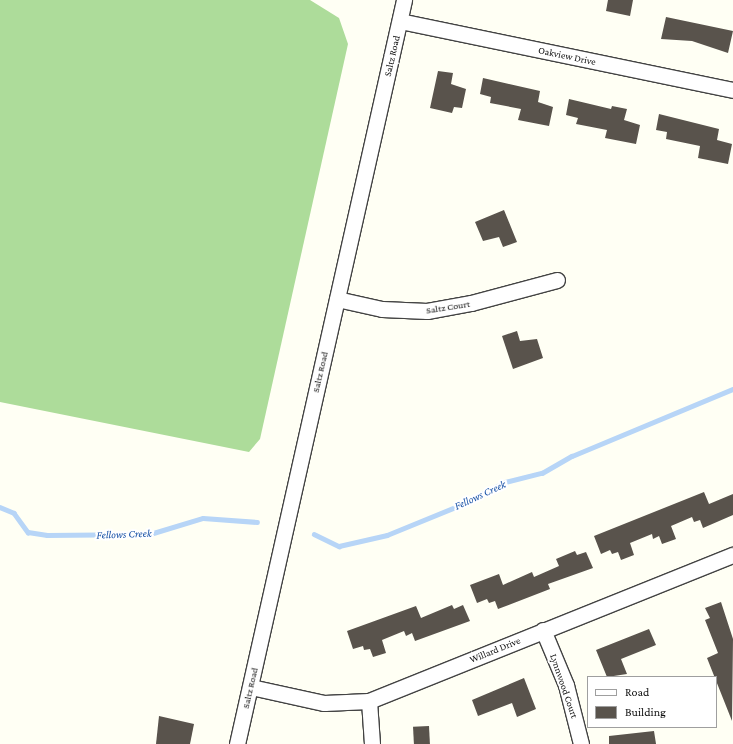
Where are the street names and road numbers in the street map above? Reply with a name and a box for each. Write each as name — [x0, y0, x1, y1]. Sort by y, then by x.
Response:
street label: Saltz Road — [381, 34, 403, 78]
street label: Oakview Drive — [537, 44, 597, 68]
street label: Saltz Court — [425, 298, 471, 316]
street label: Saltz Road — [309, 350, 331, 394]
street label: Willard Drive — [468, 634, 522, 666]
street label: Lynnwood Court — [547, 652, 581, 720]
street label: Saltz Road — [239, 666, 261, 710]

